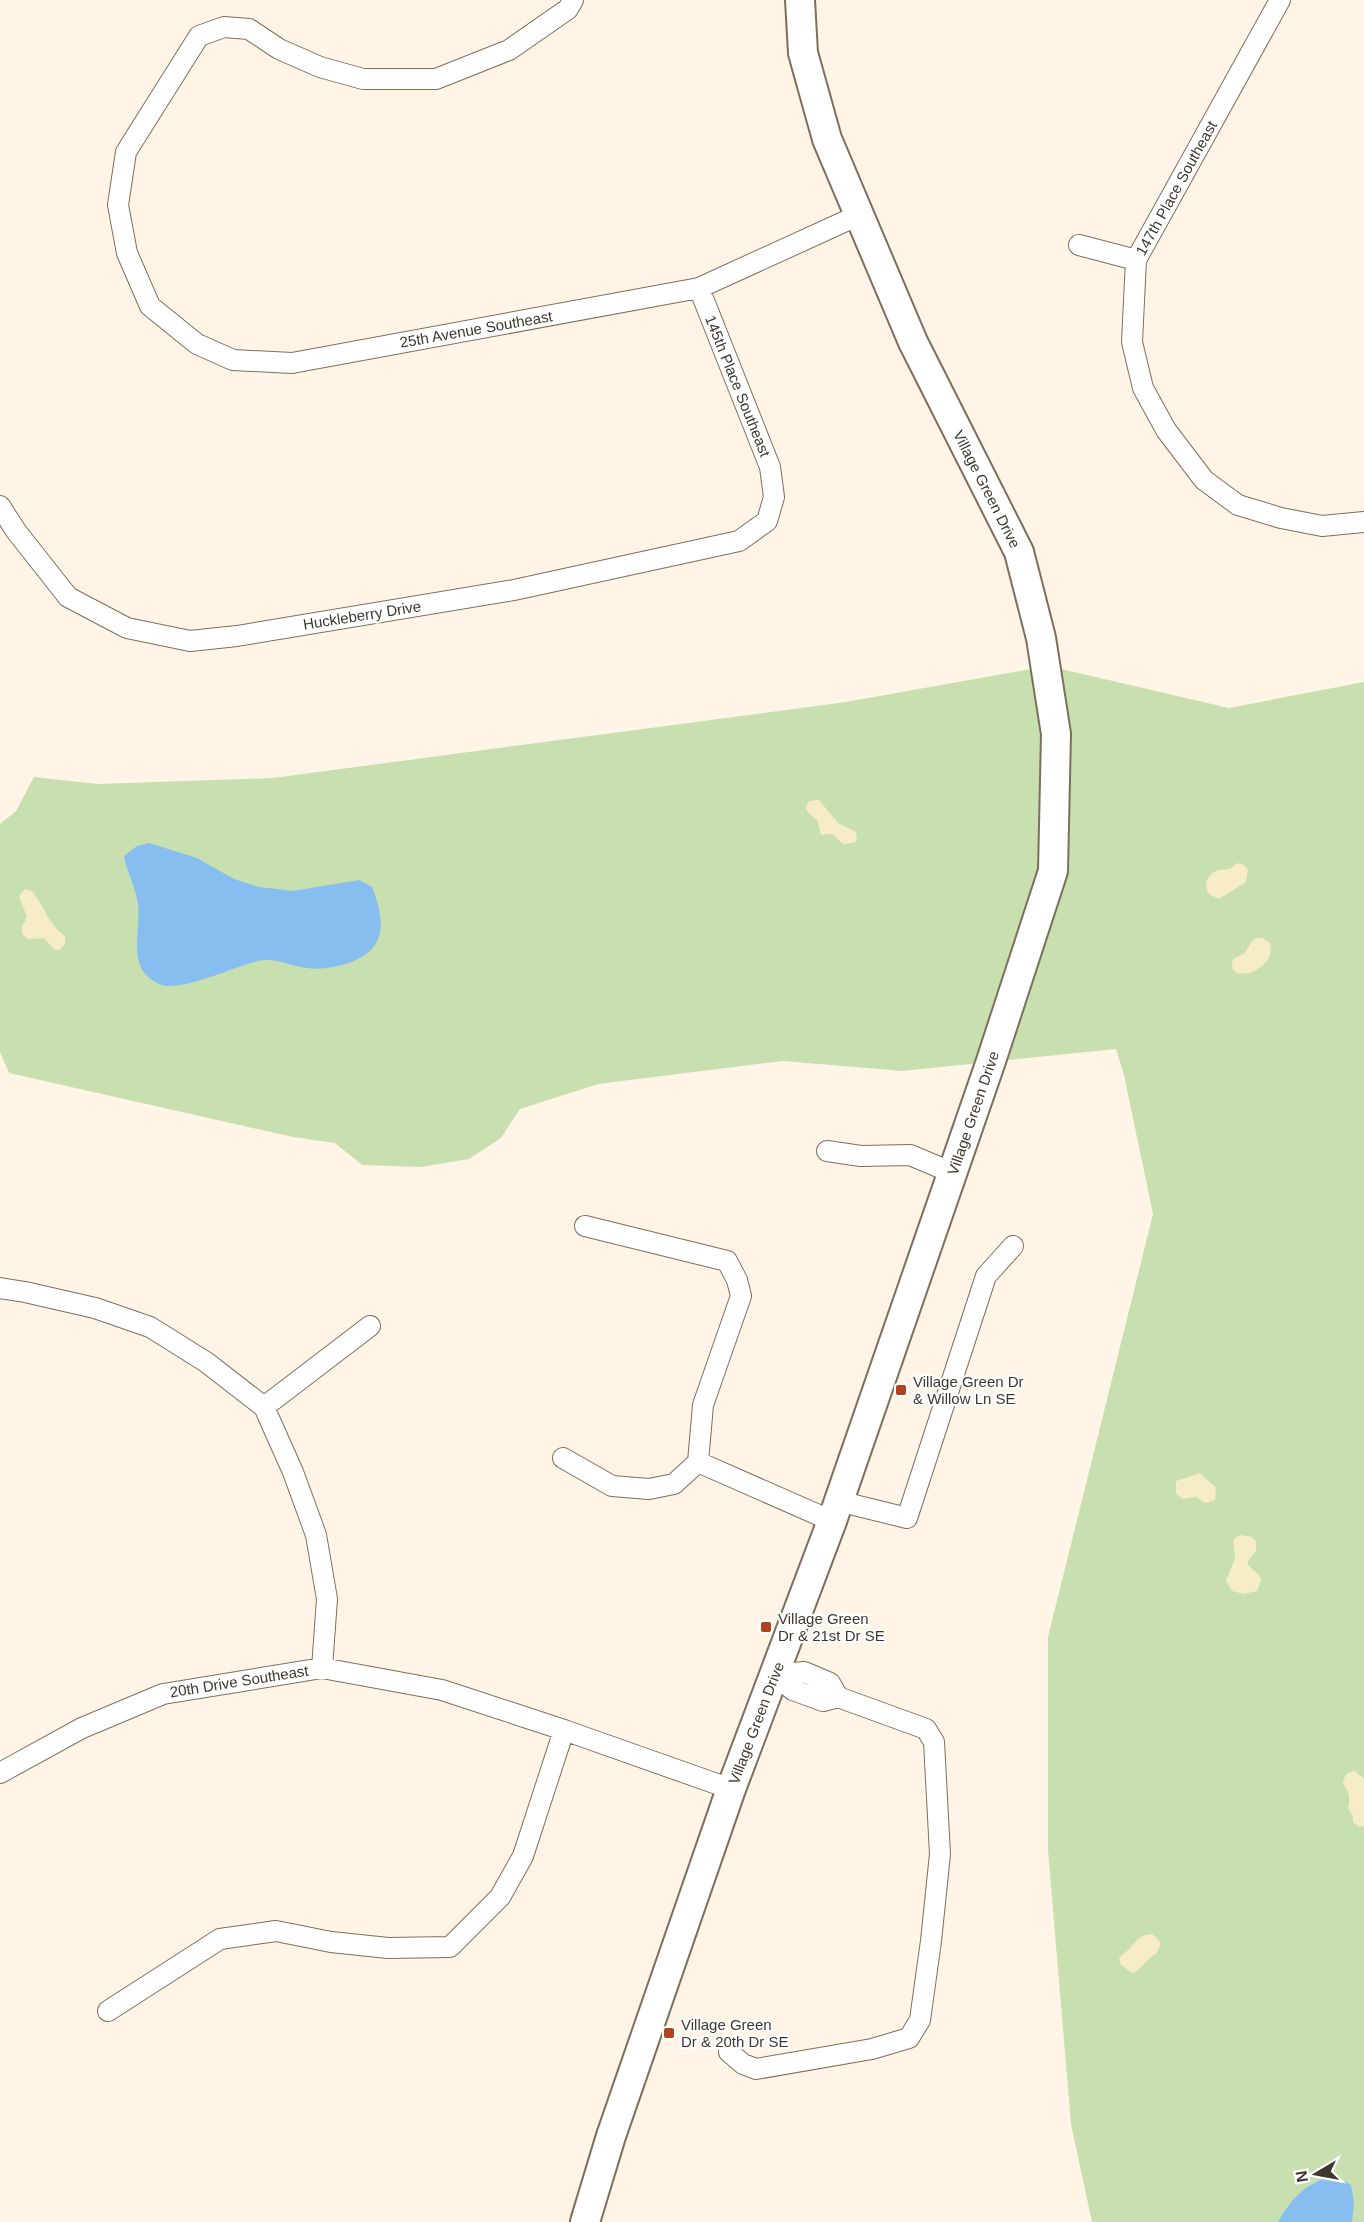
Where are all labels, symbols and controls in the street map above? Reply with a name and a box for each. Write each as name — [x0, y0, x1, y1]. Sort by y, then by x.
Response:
street label: 147th Place Southeast — [1132, 117, 1220, 258]
street label: 25th Avenue Southeast — [398, 307, 555, 351]
street label: 145th Place Southeast — [702, 313, 774, 460]
street label: Village Green Drive — [950, 427, 1024, 551]
street label: Huckleberry Drive — [302, 597, 422, 633]
street label: Village Green Drive — [944, 1049, 1002, 1177]
place label: Village Green Dr & Willow Ln SE — [913, 1373, 1024, 1407]
marker: Village Green Dr & Willow Ln SE — [894, 1383, 908, 1397]
place label: Village Green Dr & 21st Dr SE — [778, 1610, 885, 1644]
marker: Village Green Dr & 21st Dr SE — [759, 1620, 773, 1634]
street label: Village Green Drive — [725, 1659, 787, 1787]
street label: 20th Drive Southeast — [168, 1662, 310, 1700]
place label: Village Green Dr & 20th Dr SE — [681, 2016, 789, 2050]
marker: Village Green Dr & 20th Dr SE — [662, 2026, 676, 2040]
north arrow — [1286, 2144, 1346, 2204]
text: N — [1292, 2169, 1311, 2184]

